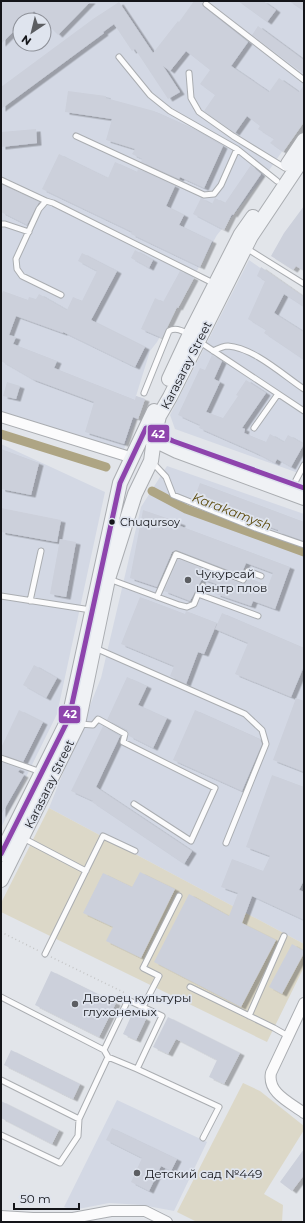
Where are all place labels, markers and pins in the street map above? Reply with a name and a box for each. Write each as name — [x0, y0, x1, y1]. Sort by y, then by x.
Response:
place label: Chuqursoy — [120, 515, 180, 529]
marker: Chuqursoy — [107, 517, 117, 527]
place label: Чукурсай центр плов — [196, 566, 267, 595]
marker: Чукурсай центр плов — [183, 575, 193, 585]
place label: Дворец культуры глухонемых — [83, 990, 191, 1019]
marker: Дворец культуры глухонемых — [70, 999, 80, 1009]
place label: Детский сад №449 — [145, 1166, 262, 1181]
marker: Детский сад №449 — [132, 1168, 142, 1178]

